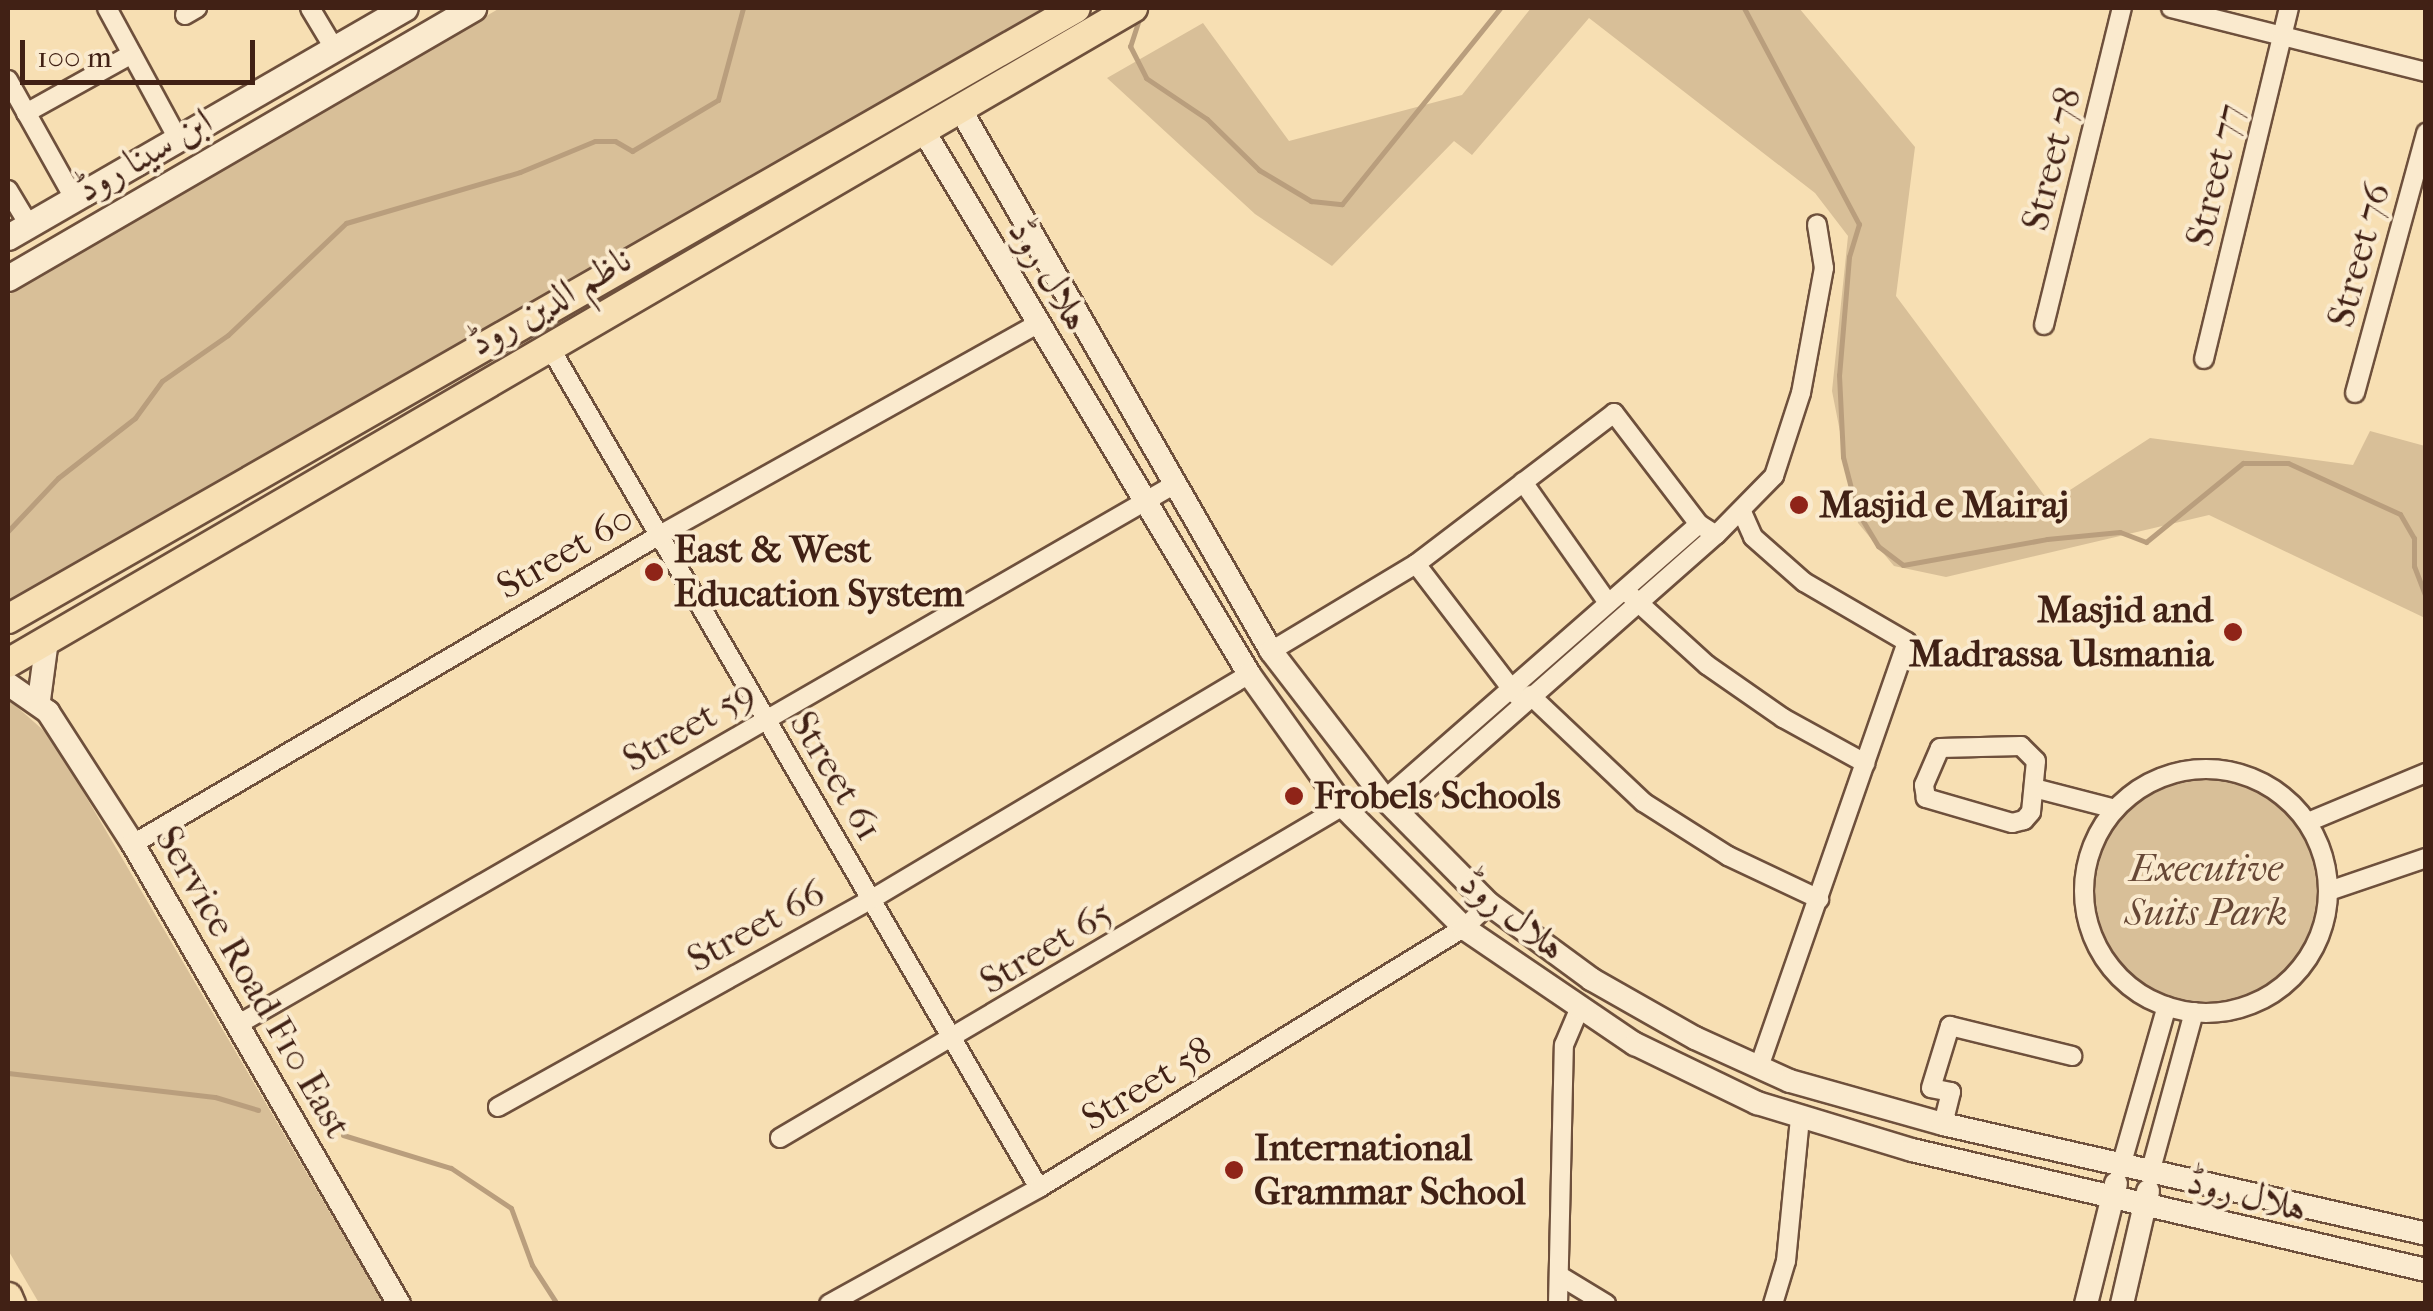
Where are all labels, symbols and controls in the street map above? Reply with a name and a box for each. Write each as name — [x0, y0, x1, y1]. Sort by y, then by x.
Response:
scale bar — [25, 20, 260, 82]
text: 100 m — [37, 40, 112, 75]
street label: Street 78 — [2012, 83, 2092, 235]
street label: ابن سینا روڈ — [68, 98, 220, 212]
street label: Street 77 — [2176, 99, 2254, 251]
street label: Street 76 — [2318, 178, 2400, 332]
street label: ہلال روڈ — [998, 211, 1100, 339]
street label: ناظم الدین روڈ — [461, 236, 639, 366]
place label: Masjid e Mairaj — [1819, 482, 2069, 528]
marker: Masjid e Mairaj — [1788, 494, 1810, 516]
street label: Street 60 — [489, 495, 641, 609]
place label: East & West Education System — [674, 527, 964, 616]
marker: East & West Education System — [643, 561, 665, 583]
place label: Masjid and Madrassa Usmania — [1909, 587, 2213, 676]
marker: Masjid and Madrassa Usmania — [2222, 621, 2244, 643]
street label: Street 59 — [615, 670, 763, 782]
street label: Street 61 — [780, 703, 892, 849]
place label: Frobels Schools — [1314, 773, 1561, 819]
marker: Frobels Schools — [1283, 785, 1305, 807]
street label: Service Road F10 East — [145, 818, 361, 1146]
park label: Executive Suits Park — [2125, 846, 2287, 936]
street label: ہلال روڈ — [1451, 859, 1575, 971]
street label: Street 66 — [680, 870, 832, 982]
street label: Street 65 — [972, 890, 1120, 1004]
street label: Street 58 — [1074, 1027, 1220, 1141]
place label: International Grammar School — [1254, 1125, 1526, 1214]
street label: ہلال روڈ — [2182, 1158, 2312, 1232]
marker: International Grammar School — [1223, 1159, 1245, 1181]

